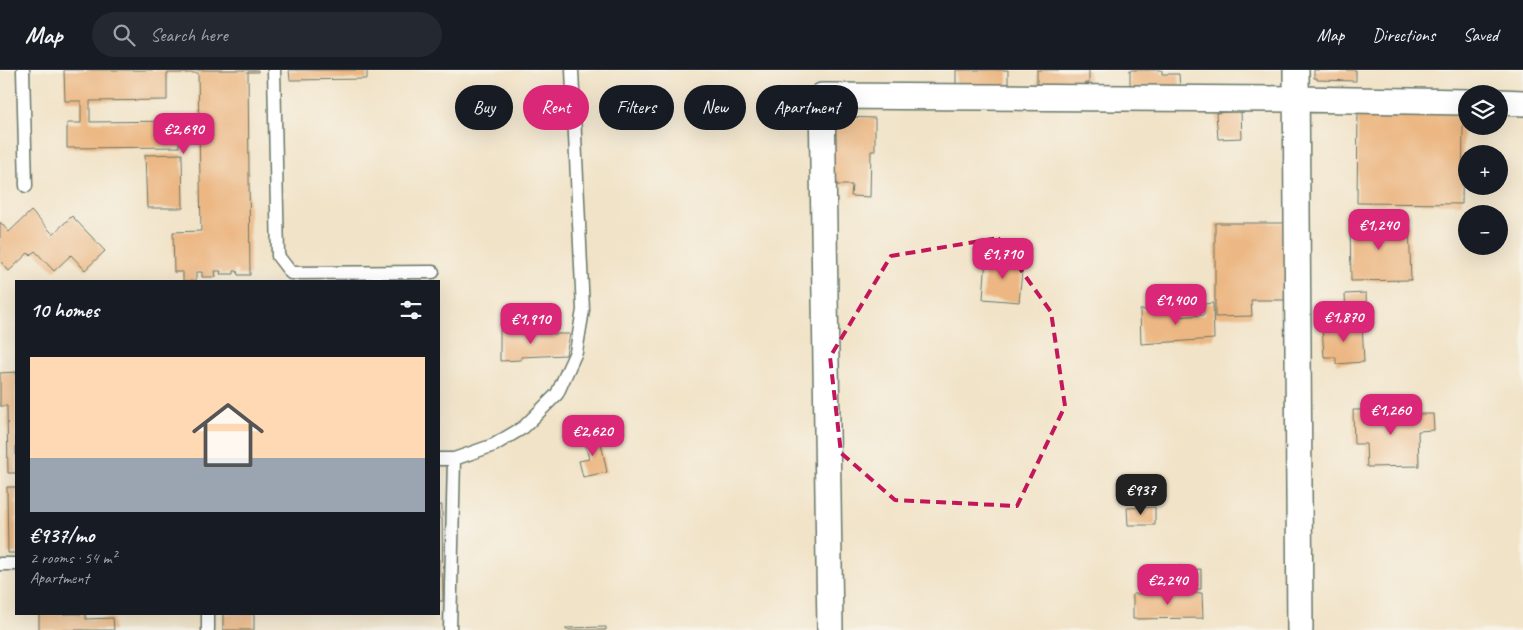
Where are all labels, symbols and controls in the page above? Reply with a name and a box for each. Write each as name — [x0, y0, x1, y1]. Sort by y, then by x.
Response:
search box — [92, 12, 442, 57]
text: Map — [25, 20, 62, 50]
icon: search — [110, 21, 138, 49]
text: Search here — [150, 23, 228, 47]
text: Map — [1317, 24, 1344, 46]
text: Directions — [1372, 24, 1435, 46]
text: Saved — [1463, 24, 1498, 46]
chip: Buy — [455, 85, 513, 130]
chip: Rent — [523, 85, 589, 130]
chip: Filters — [599, 85, 674, 130]
chip: New — [684, 85, 746, 130]
chip: Apartment — [756, 85, 858, 130]
map controls — [1458, 85, 1508, 255]
button: layers — [1458, 85, 1508, 135]
pin: €2,690 — [143, 112, 225, 155]
text: €2,690 — [164, 119, 204, 139]
button: + — [1458, 145, 1508, 195]
button: − — [1458, 205, 1508, 255]
pin: €1,240 — [1338, 208, 1420, 251]
text: €1,240 — [1359, 215, 1399, 235]
pin: €1,710 — [962, 238, 1044, 280]
text: €1,710 — [983, 244, 1023, 264]
pin: €1,400 — [1135, 284, 1217, 326]
text: €1,400 — [1156, 290, 1196, 310]
icon: filters — [397, 296, 425, 324]
text: 10 homes — [30, 297, 99, 323]
pin: €1,870 — [1303, 300, 1385, 343]
pin: €1,910 — [490, 302, 572, 345]
text: €1,870 — [1324, 307, 1364, 327]
text: €1,910 — [512, 309, 550, 329]
icon: home — [183, 390, 273, 480]
pin: €1,260 — [1350, 394, 1432, 436]
text: €1,260 — [1371, 400, 1411, 420]
pin: €2,620 — [552, 414, 634, 457]
text: €2,620 — [573, 421, 613, 441]
pin: €937 — [1111, 474, 1171, 516]
text: €937 — [1127, 480, 1155, 500]
text: €937/mo — [30, 522, 94, 548]
text: 2 rooms · 54 m² — [30, 548, 116, 568]
pin: €2,240 — [1127, 564, 1209, 606]
text: Apartment — [30, 568, 89, 588]
text: €2,240 — [1148, 570, 1188, 590]

